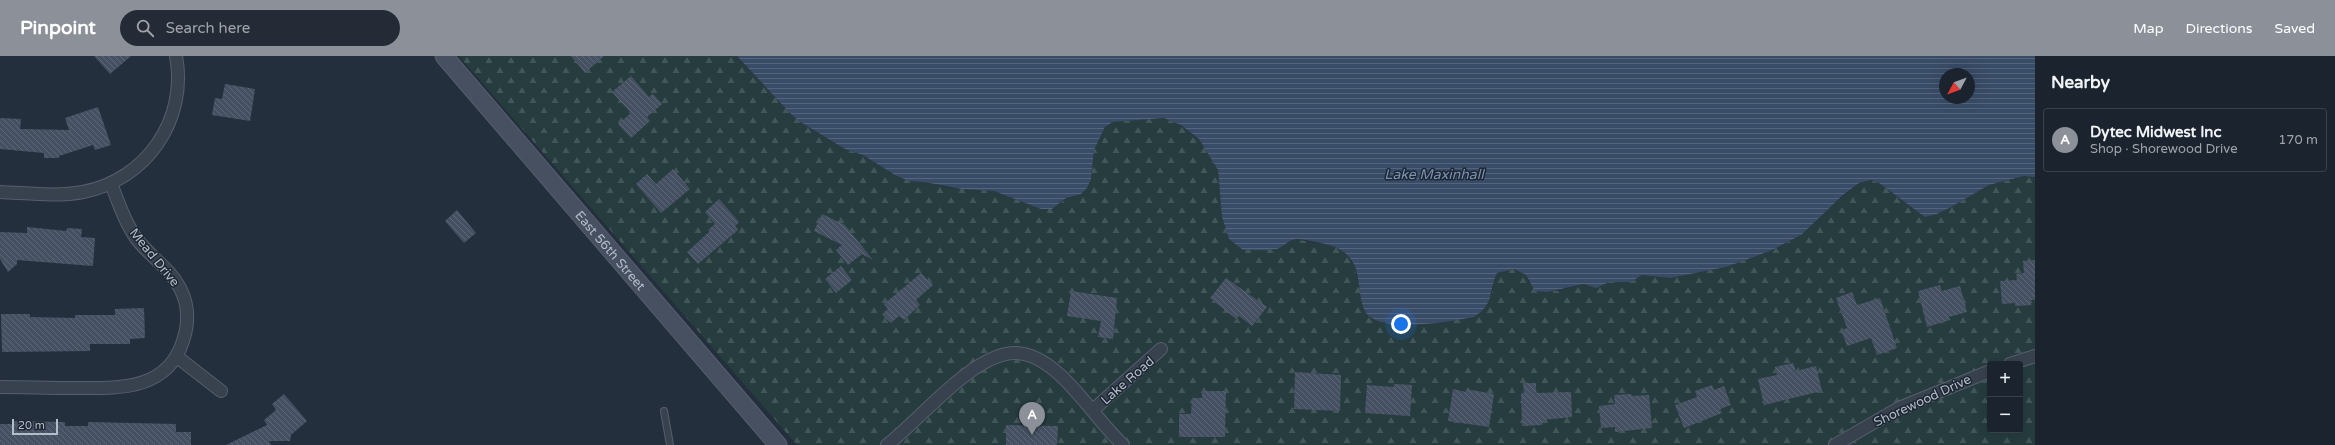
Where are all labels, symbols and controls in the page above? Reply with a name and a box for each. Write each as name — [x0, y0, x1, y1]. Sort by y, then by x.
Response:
search box — [120, 10, 400, 46]
text: Pinpoint — [20, 17, 96, 39]
icon: search — [134, 17, 156, 39]
text: Search here — [166, 19, 250, 37]
text: Map — [2133, 20, 2164, 37]
text: Directions — [2186, 20, 2253, 37]
text: Saved — [2275, 20, 2315, 37]
north arrow — [1939, 68, 1975, 104]
text: Nearby — [2051, 72, 2110, 93]
text: Dytec Midwest Inc — [2090, 123, 2221, 141]
text: A — [2060, 132, 2070, 148]
text: 170 m — [2278, 132, 2318, 148]
text: Shop · Shorewood Drive — [2090, 141, 2238, 157]
water label: Lake Maxinhall — [1384, 166, 1485, 183]
street label: East 56th Street — [571, 208, 649, 294]
street label: Mead Drive — [126, 225, 183, 290]
your location — [1391, 314, 1411, 334]
street label: Lake Road — [1098, 353, 1157, 408]
map controls — [1987, 361, 2023, 433]
button: + — [1987, 361, 2023, 397]
street label: Shorewood Drive — [1871, 371, 1974, 430]
button: − — [1987, 397, 2023, 433]
pin: A — [1019, 402, 1045, 435]
scale bar — [12, 417, 58, 436]
text: 20 m — [18, 419, 45, 432]

